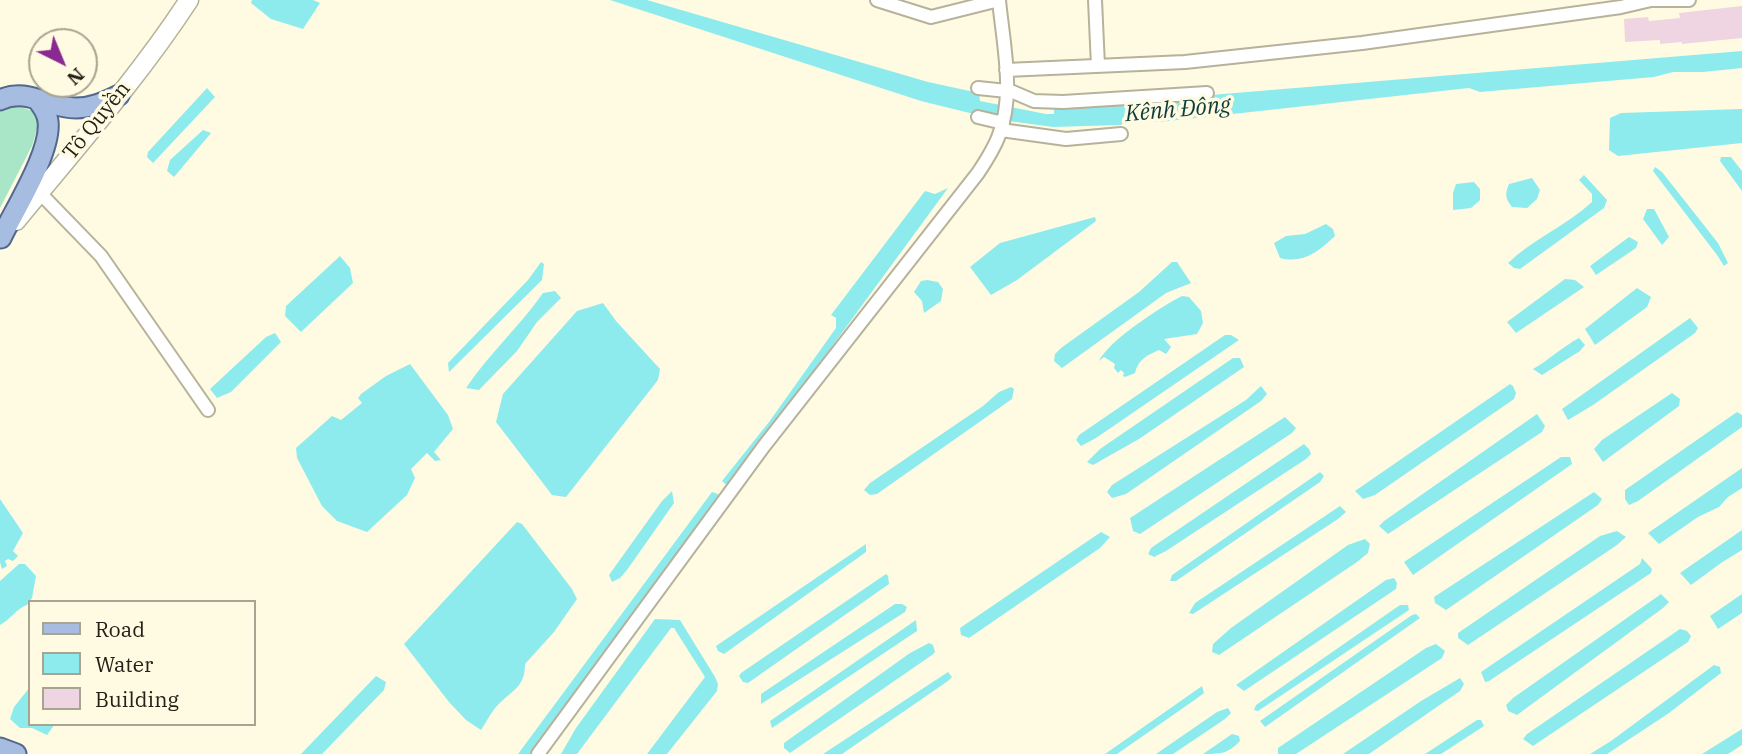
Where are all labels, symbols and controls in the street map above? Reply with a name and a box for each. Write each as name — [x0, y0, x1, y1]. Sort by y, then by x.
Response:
north arrow — [28, 28, 98, 98]
text: N — [62, 63, 90, 91]
street label: Tô Quyền — [58, 77, 136, 165]
water label: Kênh Đông — [1124, 92, 1232, 128]
legend — [28, 600, 256, 726]
text: Road — [95, 615, 145, 643]
text: Water — [95, 650, 153, 678]
text: Building — [95, 685, 179, 713]

